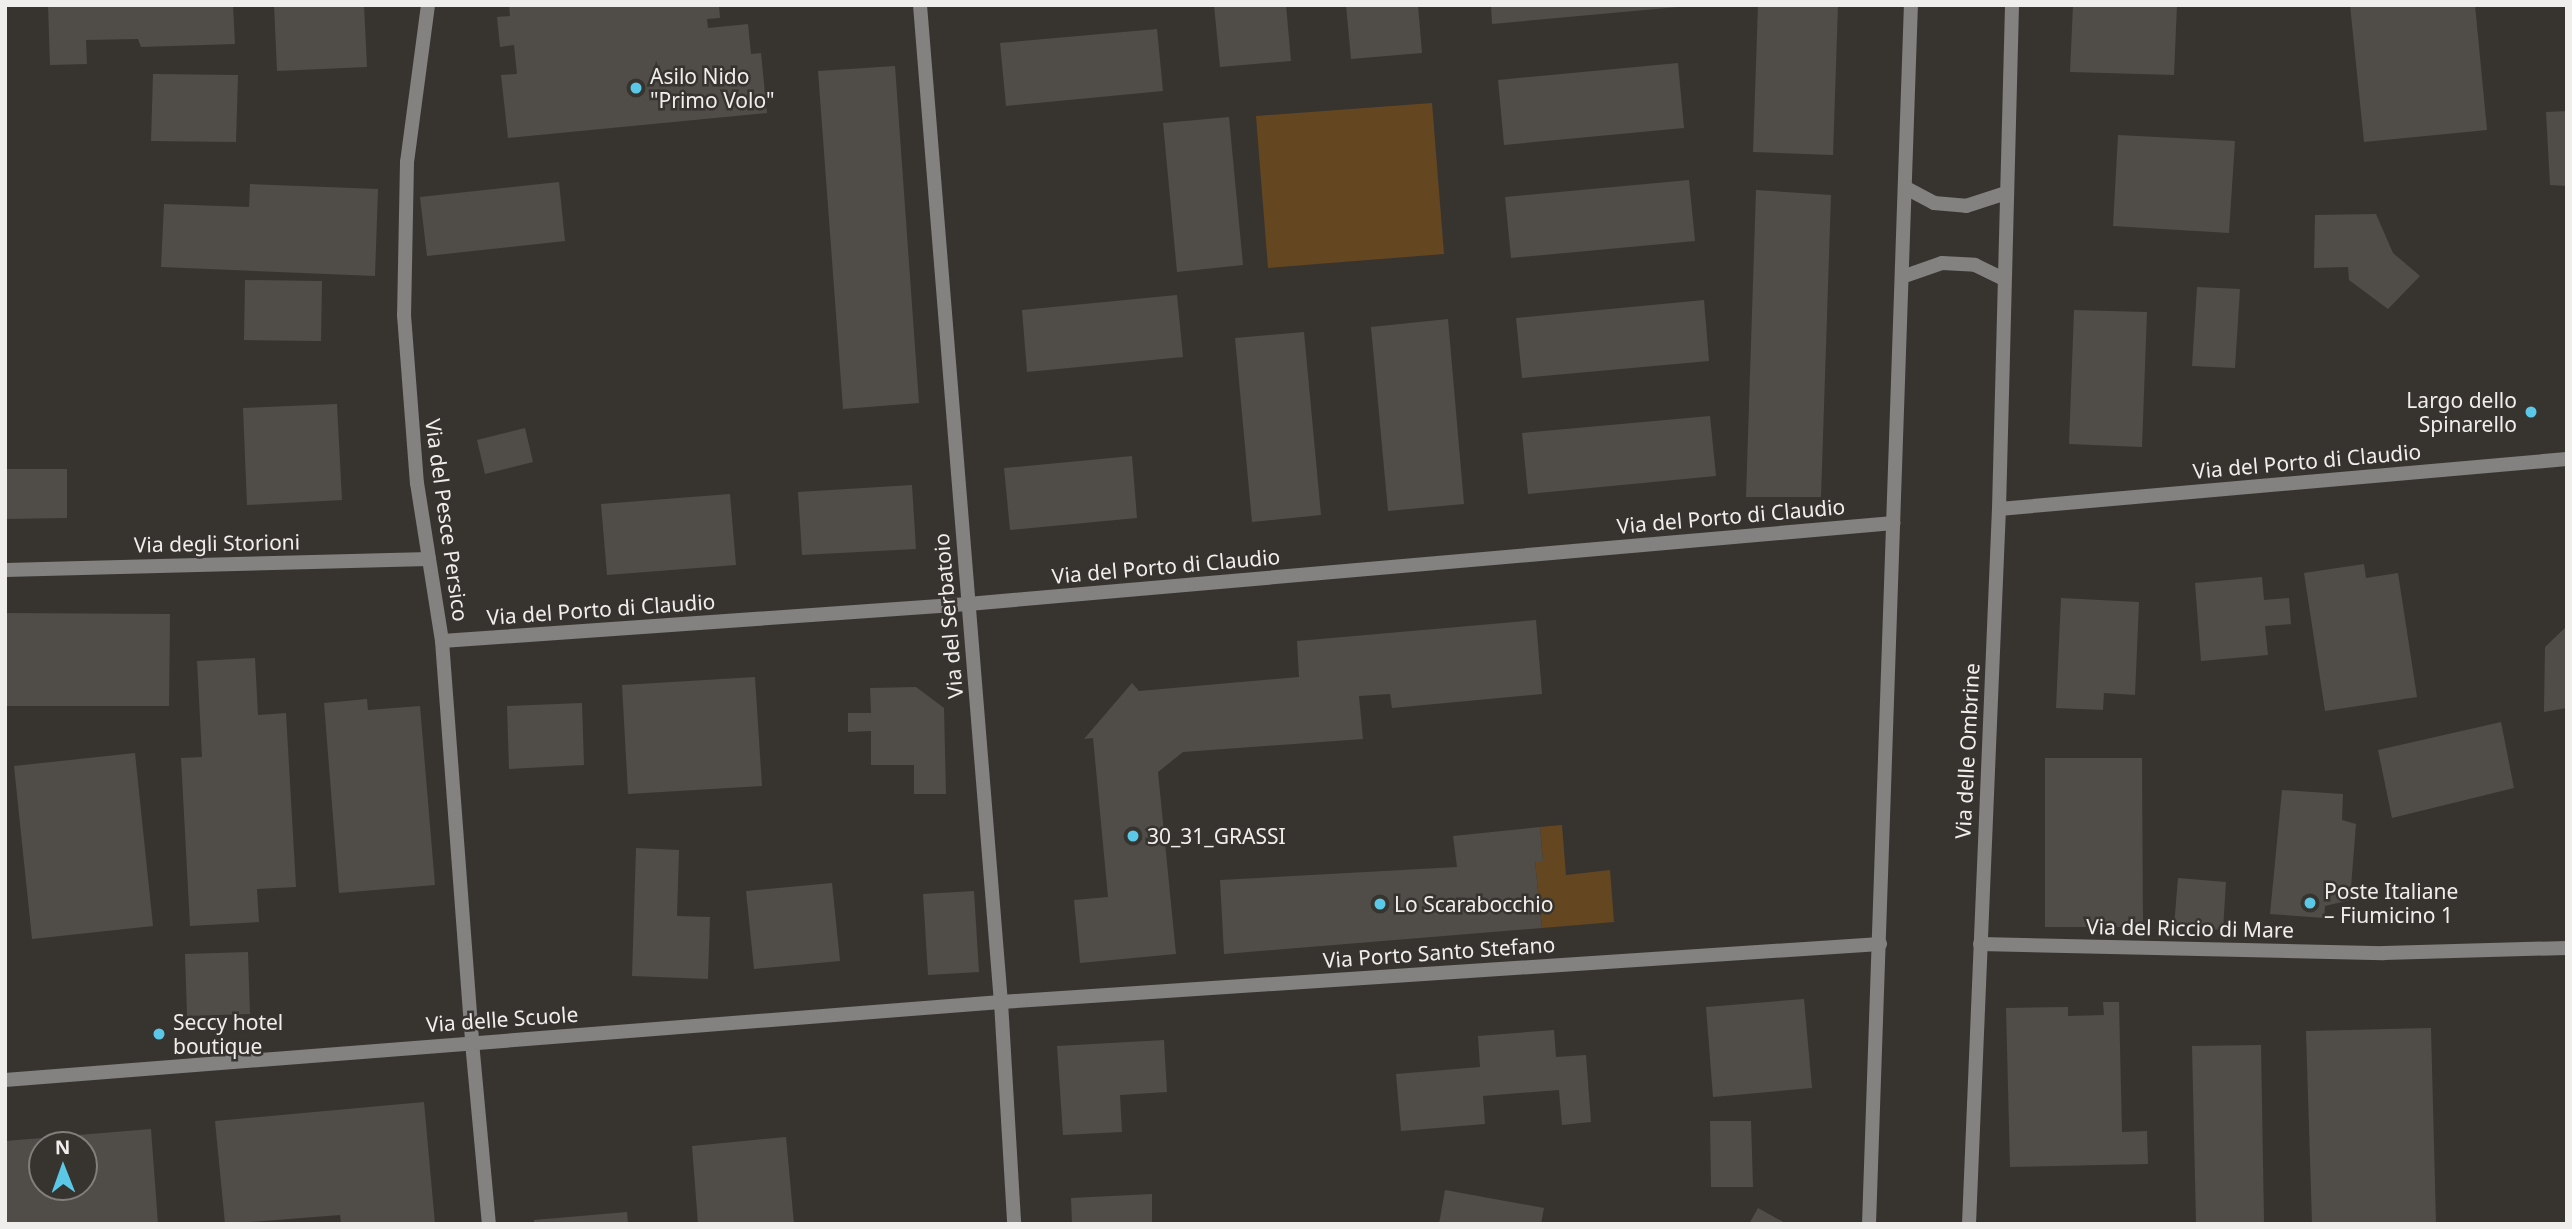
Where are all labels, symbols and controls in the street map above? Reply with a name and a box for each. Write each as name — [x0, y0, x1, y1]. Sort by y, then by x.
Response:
place label: Asilo Nido "Primo Volo" — [650, 63, 775, 113]
marker: Asilo Nido "Primo Volo" — [628, 80, 644, 96]
place label: Largo dello Spinarello — [2406, 387, 2517, 437]
marker: Largo dello Spinarello — [2523, 404, 2539, 420]
street label: Via del Pesce Persico — [420, 417, 474, 623]
street label: Via del Porto di Claudio — [2192, 438, 2422, 484]
street label: Via del Porto di Claudio — [1616, 493, 1846, 539]
street label: Via degli Storioni — [134, 529, 300, 557]
street label: Via del Serbatoio — [928, 532, 968, 700]
street label: Via del Porto di Claudio — [1051, 543, 1281, 589]
street label: Via del Porto di Claudio — [486, 588, 716, 630]
street label: Via delle Ombrine — [1950, 662, 1984, 840]
place label: 30_31_GRASSI — [1147, 823, 1286, 849]
marker: 30_31_GRASSI — [1125, 828, 1141, 844]
place label: Poste Italiane – Fiumicino 1 — [2324, 878, 2458, 928]
place label: Lo Scarabocchio — [1394, 891, 1553, 917]
marker: Poste Italiane – Fiumicino 1 — [2302, 895, 2318, 911]
marker: Lo Scarabocchio — [1372, 896, 1388, 912]
street label: Via del Riccio di Mare — [2086, 914, 2294, 942]
street label: Via Porto Santo Stefano — [1322, 931, 1556, 973]
street label: Via delle Scuole — [425, 1001, 579, 1037]
place label: Seccy hotel boutique — [173, 1009, 283, 1059]
marker: Seccy hotel boutique — [151, 1026, 167, 1042]
north arrow — [28, 1131, 98, 1201]
text: N — [55, 1134, 71, 1160]

